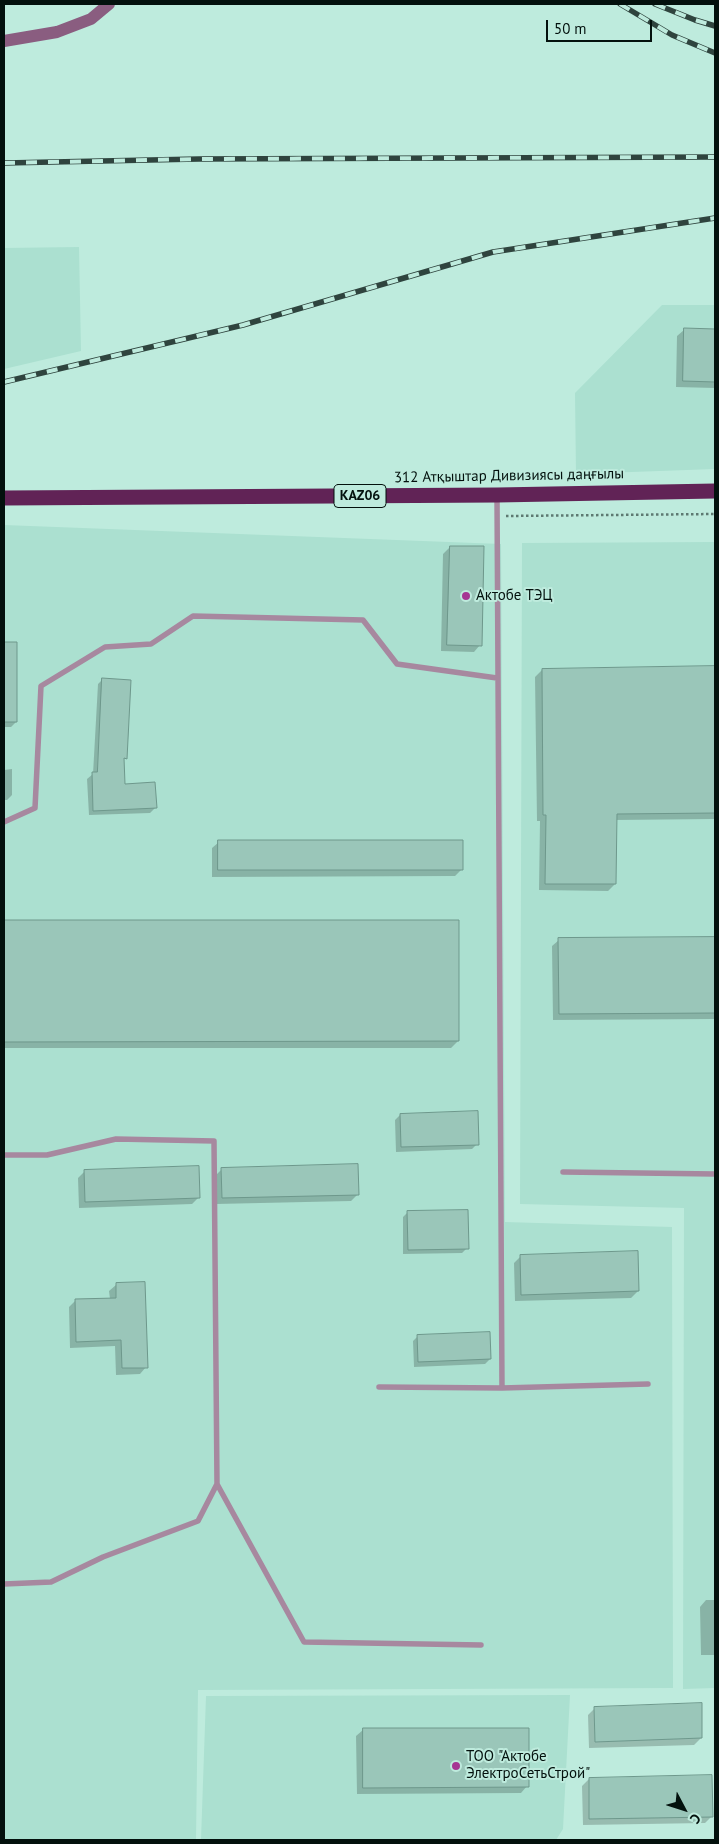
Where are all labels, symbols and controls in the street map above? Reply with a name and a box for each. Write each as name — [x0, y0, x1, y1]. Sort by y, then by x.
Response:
scale bar — [549, 10, 655, 42]
text: 50 m — [554, 19, 587, 38]
street label: 312 Атқыштар Дивизиясы даңғылы — [394, 465, 624, 487]
road number: KАZ06 — [334, 484, 386, 508]
place label: Актобе ТЭЦ — [476, 587, 553, 605]
marker: Актобе ТЭЦ — [460, 590, 472, 602]
place label: ТОО "Актобе ЭлектроСетьСтрой" — [466, 1748, 590, 1783]
marker: ТОО "Актобе ЭлектроСетьСтрой" — [450, 1760, 462, 1772]
north arrow — [659, 1784, 709, 1834]
text: С — [686, 1810, 705, 1827]

